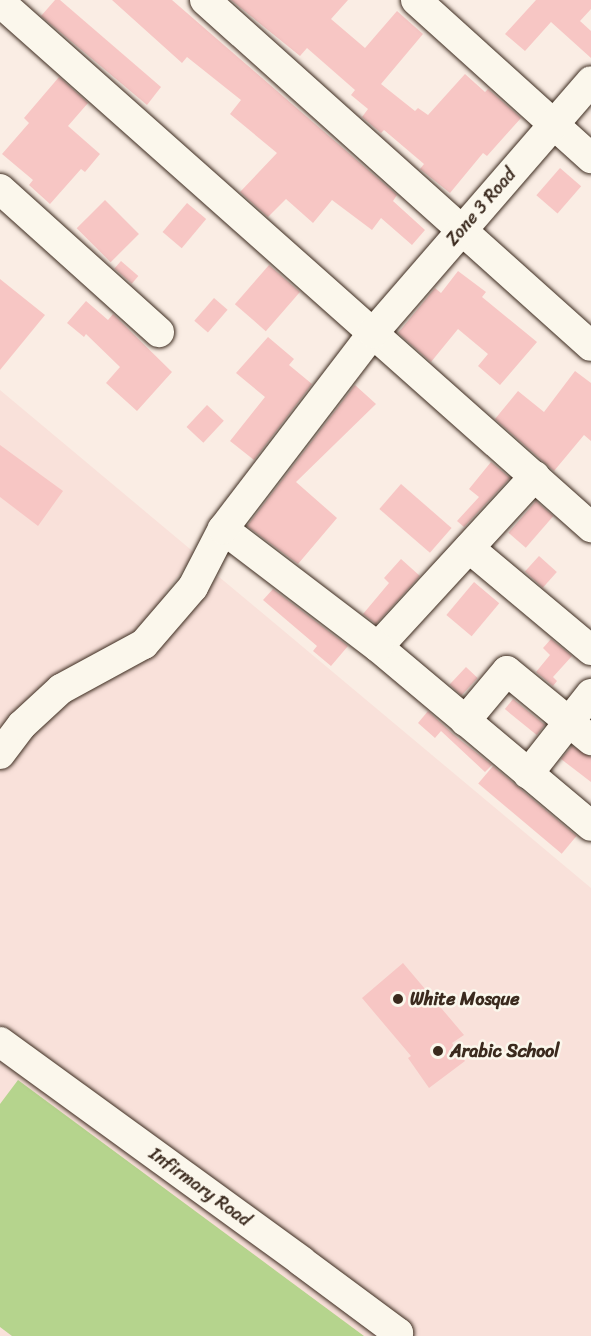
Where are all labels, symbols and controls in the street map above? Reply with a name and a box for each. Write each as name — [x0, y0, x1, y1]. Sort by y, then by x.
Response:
street label: Zone 3 Road — [441, 164, 521, 250]
place label: White Mosque — [410, 988, 519, 1010]
marker: White Mosque — [391, 992, 405, 1006]
place label: Arabic School — [450, 1040, 560, 1062]
marker: Arabic School — [431, 1044, 445, 1058]
street label: Infirmary Road — [145, 1143, 255, 1231]

